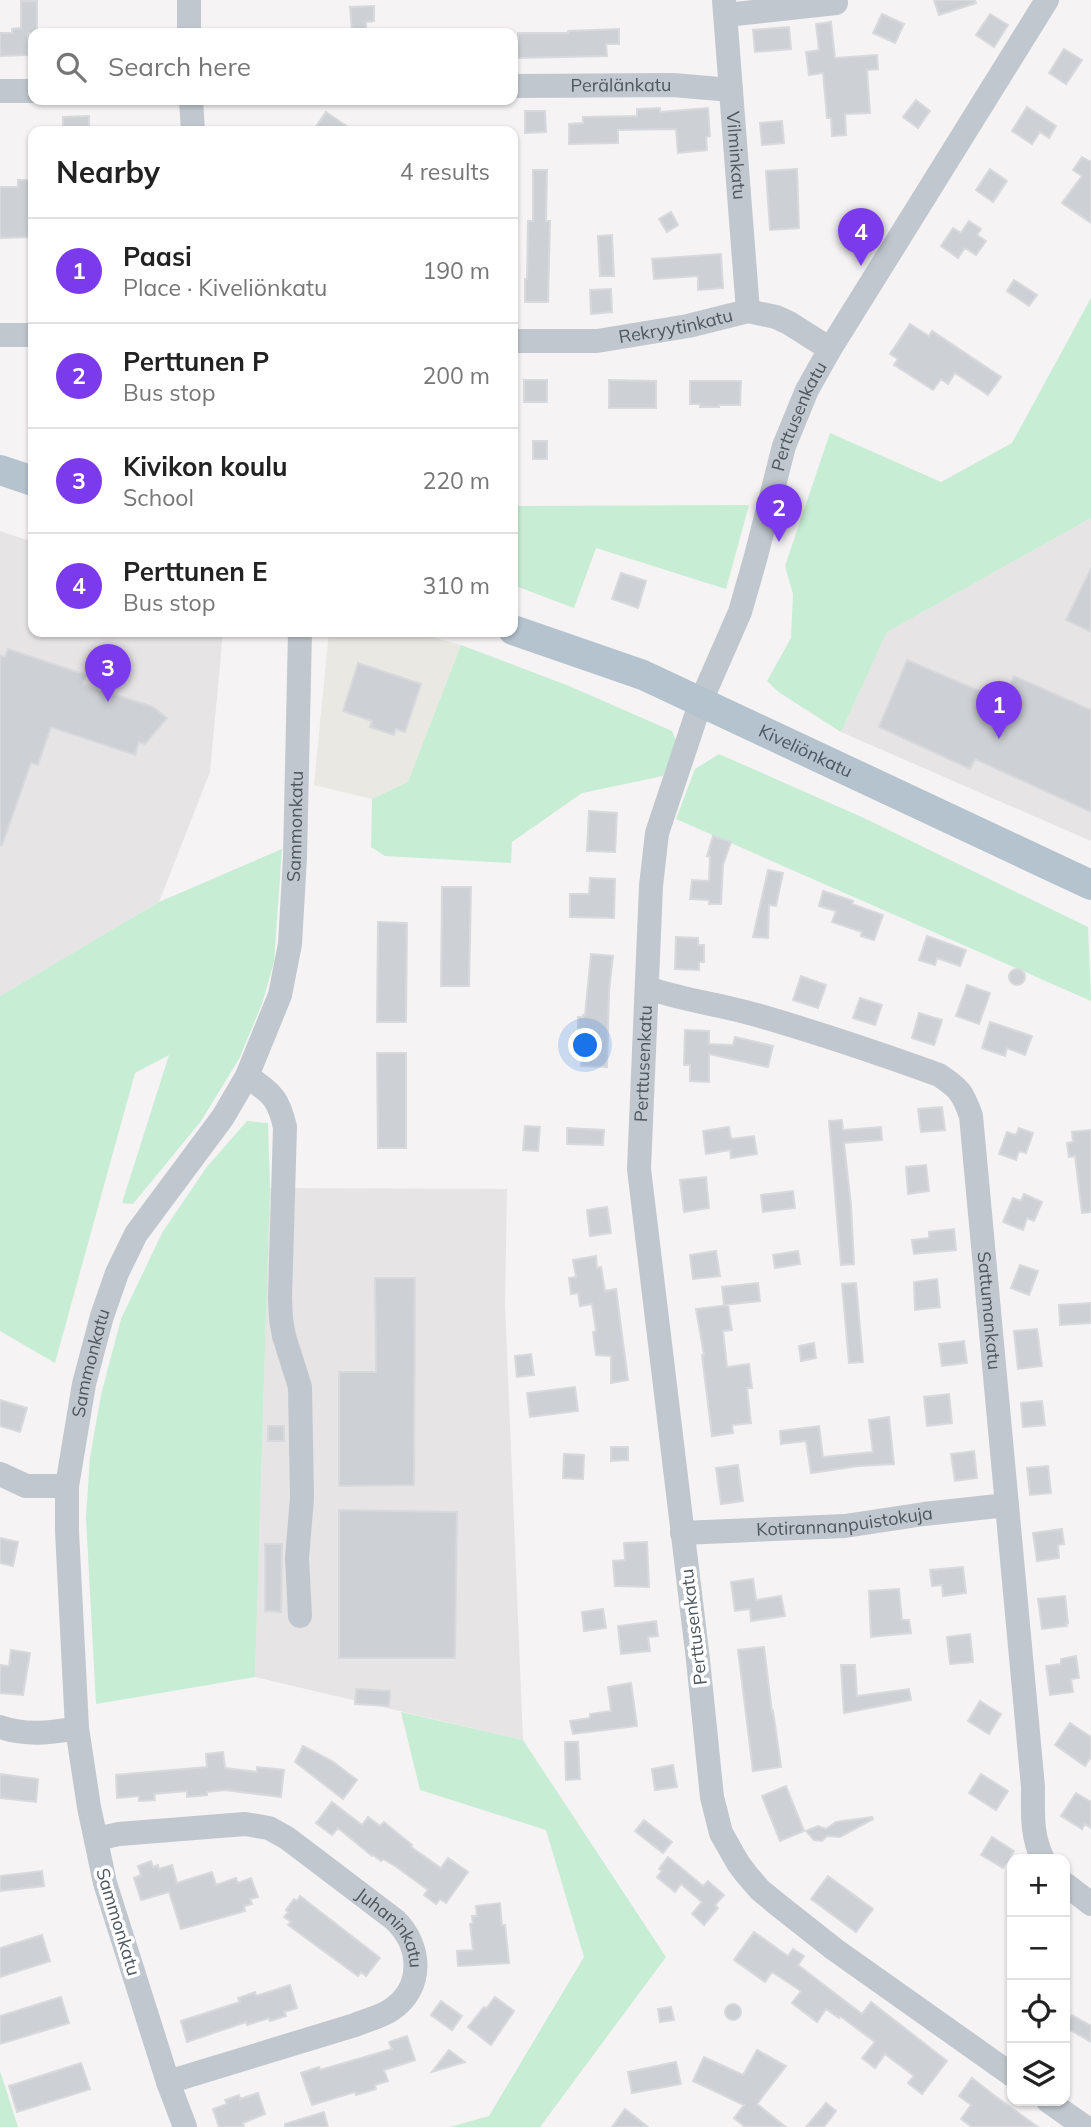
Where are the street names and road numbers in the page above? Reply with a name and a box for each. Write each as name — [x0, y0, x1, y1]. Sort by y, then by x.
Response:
street label: Perälänkatu — [570, 73, 671, 97]
street label: Vilminkatu — [722, 110, 751, 201]
street label: Rekryytinkatu — [617, 303, 735, 348]
street label: Perttusenkatu — [766, 357, 832, 473]
street label: Kiveliönkatu — [755, 719, 856, 783]
street label: Sammonkatu — [282, 770, 308, 882]
street label: Perttusenkatu — [629, 1005, 657, 1122]
street label: Sattumankatu — [973, 1250, 1006, 1371]
street label: Sammonkatu — [67, 1305, 115, 1419]
street label: Kotirannanpuistokuja — [756, 1501, 934, 1541]
street label: Perttusenkatu — [675, 1568, 712, 1686]
street label: Sammonkatu — [91, 1865, 146, 1978]
street label: Juhaninkatu — [351, 1882, 428, 1968]

